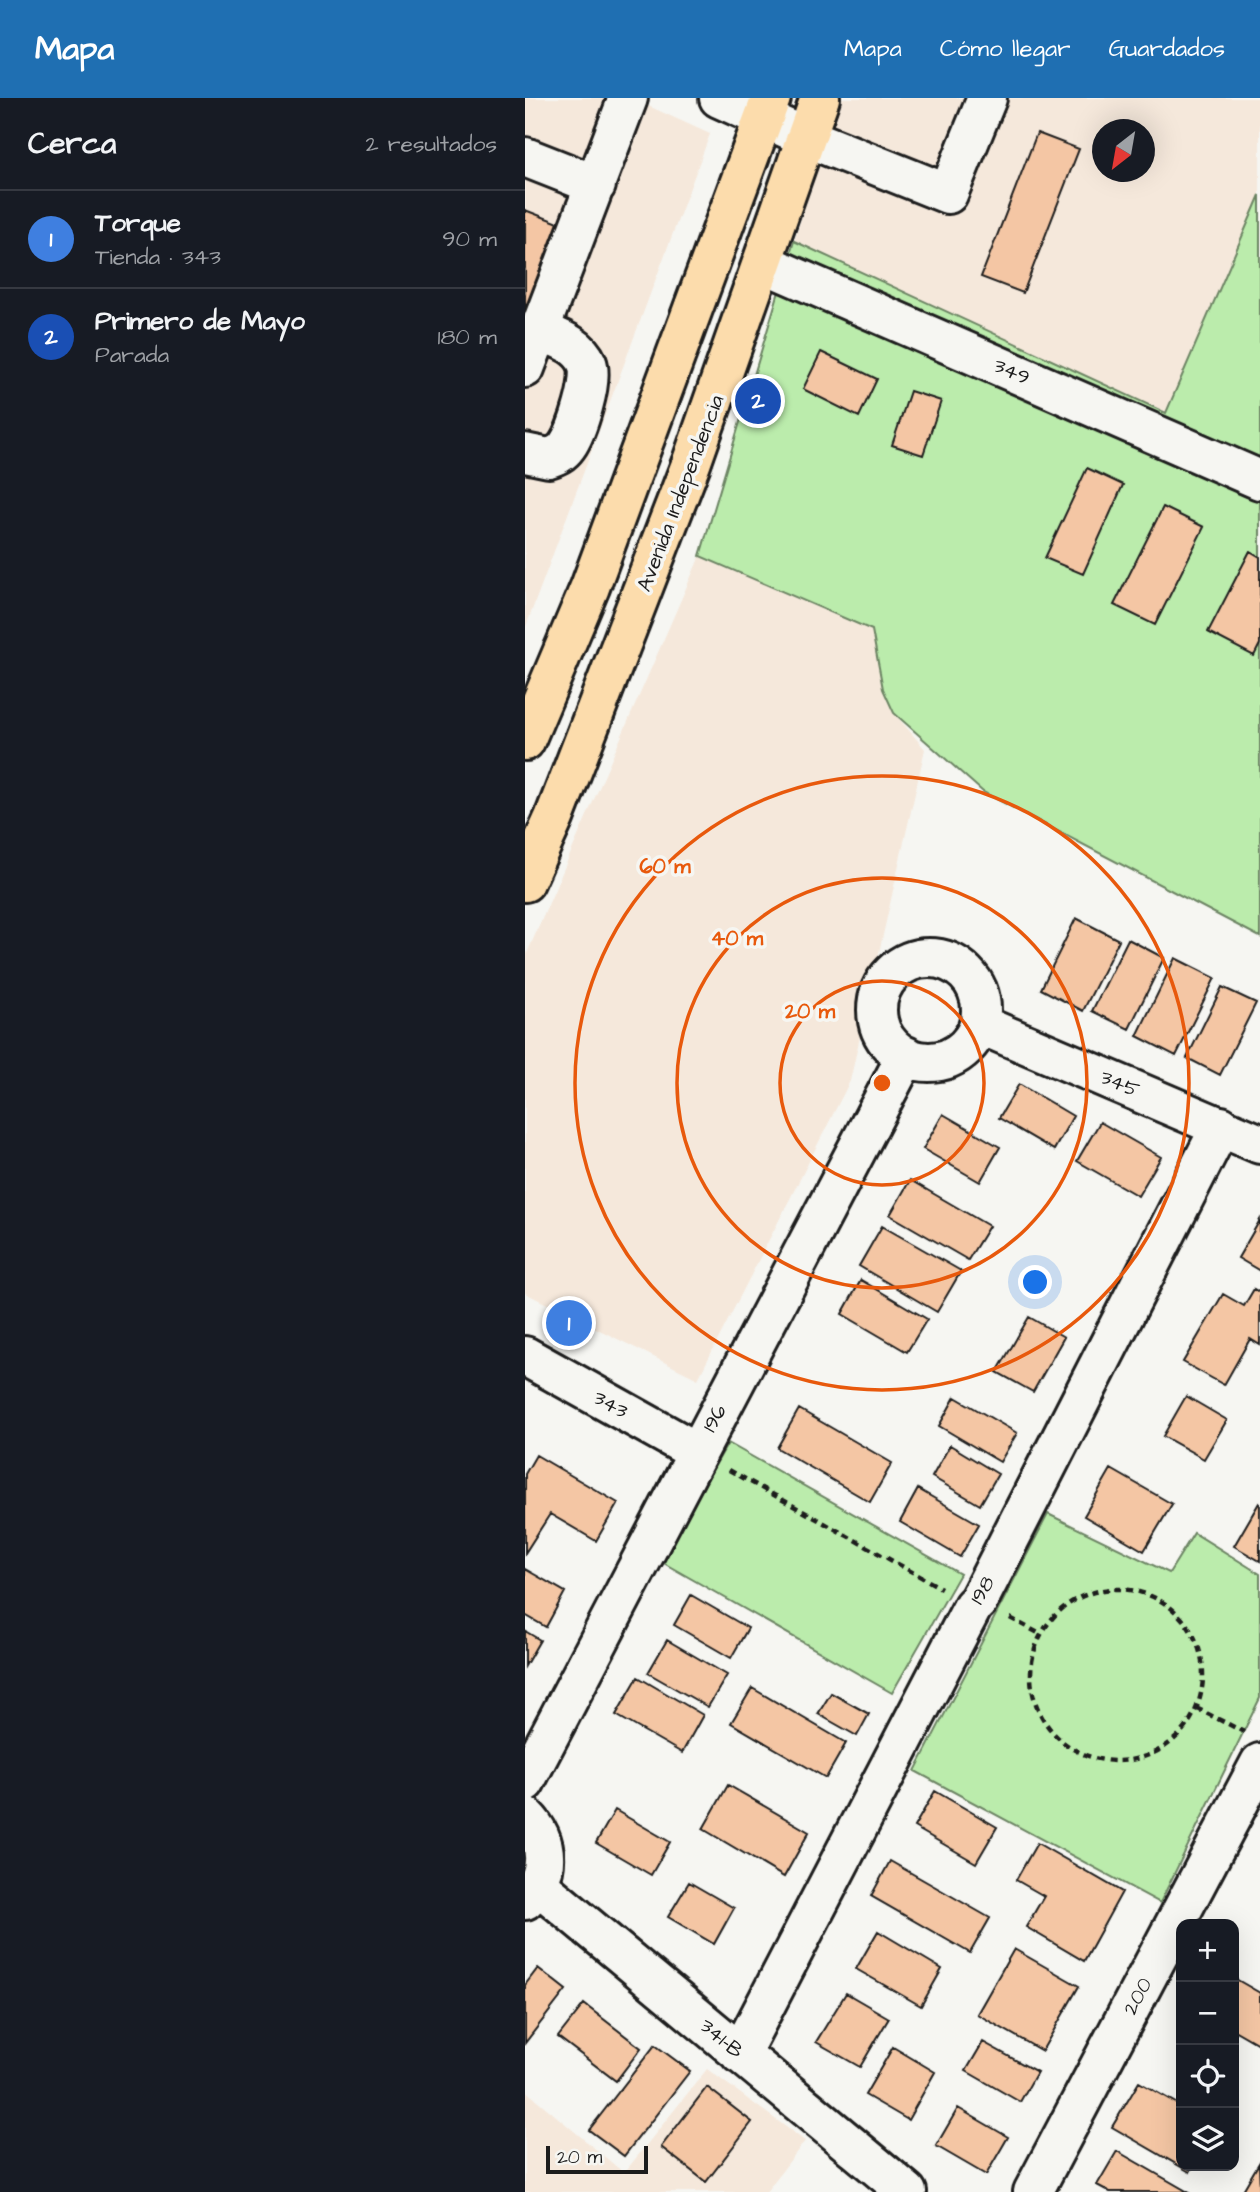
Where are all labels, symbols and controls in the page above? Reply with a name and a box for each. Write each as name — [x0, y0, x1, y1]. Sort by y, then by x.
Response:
text: Mapa — [35, 26, 114, 72]
text: Mapa — [844, 32, 902, 66]
text: Cómo llegar — [940, 32, 1070, 66]
text: Guardados — [1108, 32, 1225, 66]
north arrow — [1092, 119, 1155, 182]
text: Cerca — [28, 123, 116, 165]
text: 2 resultados — [365, 128, 497, 160]
text: Torque — [95, 205, 181, 241]
text: 1 — [50, 223, 52, 255]
text: 90 m — [442, 223, 497, 255]
text: Tienda · 343 — [95, 241, 221, 273]
text: Primero de Mayo — [95, 303, 305, 339]
text: 2 — [44, 321, 58, 353]
text: 180 m — [438, 321, 497, 353]
text: Parada — [95, 339, 169, 371]
street label: 349 — [989, 351, 1035, 392]
pin: 2 — [735, 375, 781, 427]
street label: Avenida Independencia — [630, 390, 732, 596]
text: 60 m — [639, 852, 691, 881]
text: 40 m — [711, 924, 764, 953]
text: 20 m — [784, 997, 836, 1026]
street label: 345 — [1096, 1062, 1144, 1105]
centre of rings — [870, 1071, 894, 1095]
your location — [1018, 1265, 1052, 1299]
pin: 1 — [546, 1297, 592, 1349]
street label: 343 — [588, 1383, 634, 1426]
street label: 196 — [695, 1399, 734, 1437]
street label: 198 — [963, 1570, 1002, 1610]
map controls — [1176, 1919, 1239, 2171]
button: + — [1176, 1919, 1239, 1982]
street label: 200 — [1116, 1972, 1159, 2020]
button: − — [1176, 1982, 1239, 2045]
street label: 341-B — [694, 2011, 750, 2065]
button: locate — [1176, 2045, 1239, 2108]
button: layers — [1176, 2108, 1239, 2171]
scale bar — [546, 2143, 647, 2175]
text: 20 m — [557, 2144, 602, 2171]

